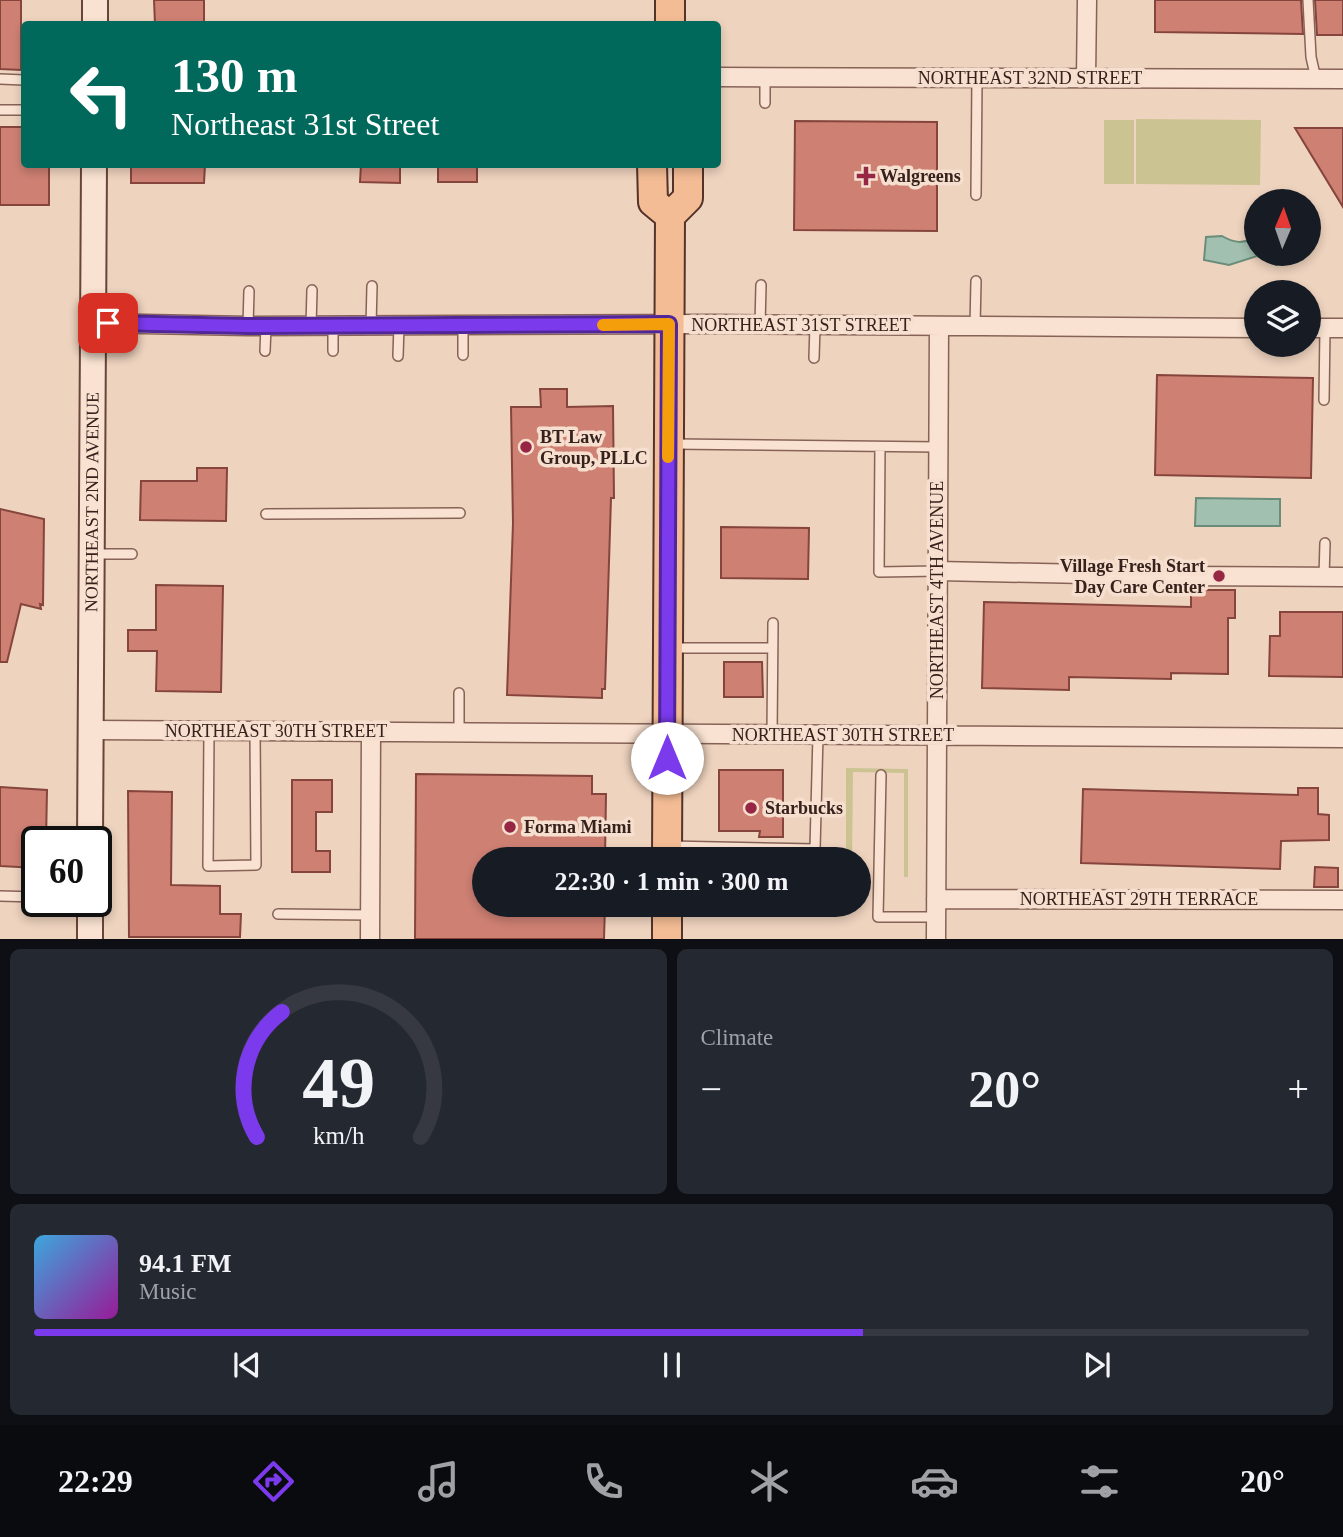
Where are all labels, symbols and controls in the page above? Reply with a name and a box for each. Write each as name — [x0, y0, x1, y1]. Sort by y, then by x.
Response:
text: 130 m — [171, 48, 298, 103]
icon: left — [56, 49, 147, 140]
street label: NORTHEAST 32ND STREET — [918, 68, 1142, 88]
text: Northeast 31st Street — [171, 106, 439, 142]
place label: Walgreens — [880, 166, 961, 186]
marker: Walgreens — [858, 168, 874, 184]
north arrow — [1244, 189, 1321, 266]
map controls — [1244, 189, 1321, 357]
button: layers — [1244, 280, 1321, 357]
pin — [78, 293, 138, 353]
icon: arrive — [89, 304, 127, 342]
street label: NORTHEAST 31ST STREET — [691, 315, 911, 335]
street label: NORTHEAST 2ND AVENUE — [81, 392, 103, 612]
place label: BT Law Group, PLLC — [540, 427, 648, 468]
marker: BT Law Group, PLLC — [518, 439, 534, 455]
street label: NORTHEAST 4TH AVENUE — [927, 481, 947, 699]
place label: Village Fresh Start Day Care Center — [1060, 556, 1205, 597]
marker: Village Fresh Start Day Care Center — [1211, 568, 1227, 584]
street label: NORTHEAST 30TH STREET — [165, 721, 387, 741]
position arrow — [630, 721, 704, 795]
street label: NORTHEAST 30TH STREET — [732, 725, 954, 745]
place label: Starbucks — [765, 798, 843, 818]
marker: Starbucks — [743, 800, 759, 816]
place label: Forma Miami — [524, 817, 631, 837]
marker: Forma Miami — [502, 819, 518, 835]
speed limit sign: 60 — [21, 826, 112, 917]
text: 22:30 · 1 min · 300 m — [555, 867, 789, 896]
street label: NORTHEAST 29TH TERRACE — [1020, 889, 1258, 909]
text: Climate — [701, 1025, 773, 1050]
text: 49 — [302, 1043, 375, 1124]
text: 20° — [968, 1061, 1041, 1118]
text: − — [701, 1068, 722, 1110]
text: + — [1288, 1068, 1309, 1110]
text: km/h — [313, 1122, 364, 1149]
text: 94.1 FM — [139, 1249, 231, 1278]
text: Music — [139, 1279, 197, 1304]
icon: previous — [228, 1346, 266, 1384]
icon: pause — [653, 1346, 691, 1384]
icon: next — [1078, 1346, 1116, 1384]
icon: directions — [249, 1457, 298, 1506]
icon: music — [414, 1457, 463, 1506]
icon: phone — [579, 1457, 628, 1506]
icon: climate — [745, 1457, 794, 1506]
icon: car — [910, 1457, 959, 1506]
icon: filters — [1075, 1457, 1124, 1506]
text: 22:29 — [58, 1463, 133, 1499]
text: 20° — [1240, 1463, 1285, 1499]

